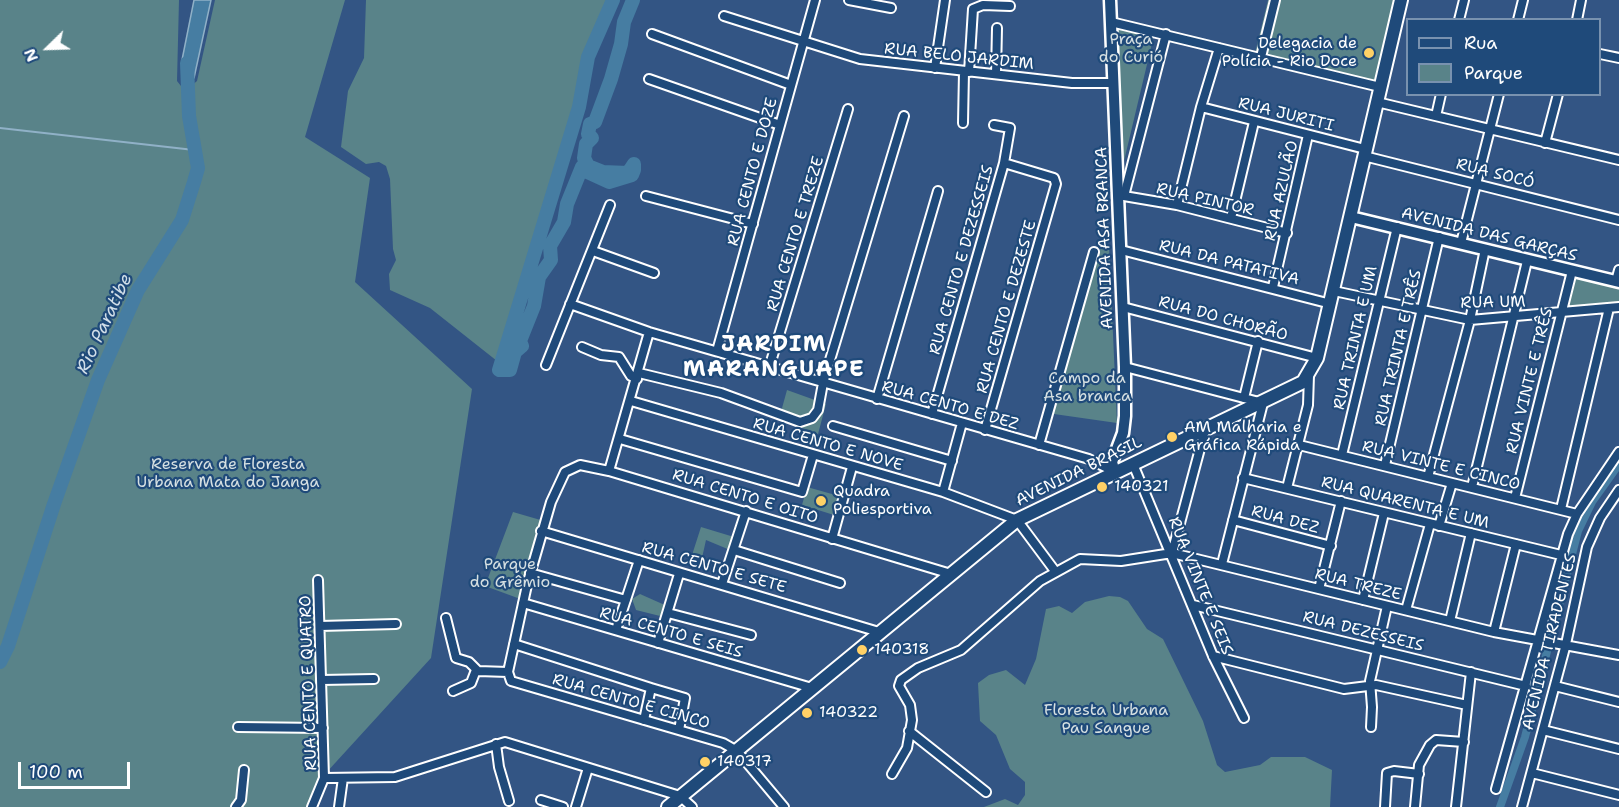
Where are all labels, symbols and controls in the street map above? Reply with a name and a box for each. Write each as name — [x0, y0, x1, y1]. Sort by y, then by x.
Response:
north arrow — [18, 18, 78, 78]
legend — [1406, 18, 1601, 96]
park label: Praça do Curió — [1099, 30, 1163, 68]
text: Rua — [1464, 31, 1497, 55]
place label: Delegacia de Polícia - Rio Doce — [1222, 34, 1357, 72]
street label: RUA BELO JARDIM — [883, 40, 1035, 74]
text: N — [19, 45, 43, 65]
marker: Delegacia de Polícia - Rio Doce — [1362, 46, 1376, 60]
text: Parque — [1464, 61, 1523, 85]
street label: RUA JURITI — [1236, 94, 1336, 136]
street label: RUA CENTO E DOZE — [724, 96, 782, 248]
street label: RUA AZULÃO — [1261, 139, 1303, 243]
street label: AVENIDA ASA BRANCA — [1092, 146, 1118, 330]
street label: RUA CENTO E TREZE — [763, 154, 829, 314]
street label: RUA SOCÓ — [1454, 155, 1536, 193]
street label: RUA CENTO E DEZESSEIS — [926, 163, 998, 357]
street label: RUA PINTOR — [1154, 179, 1256, 221]
street label: AVENIDA DAS GARÇAS — [1399, 204, 1579, 266]
street label: RUA CENTO E DEZESTE — [973, 218, 1041, 396]
street label: RUA DA PATATIVA — [1157, 236, 1301, 290]
street label: RUA TRINTA E UM — [1330, 264, 1382, 412]
street label: RUA TRINTA E TRÊS — [1372, 268, 1426, 428]
water label: Rio Paratibe — [72, 270, 138, 378]
street label: RUA DO CHORÃO — [1156, 293, 1290, 345]
street label: RUA UM — [1460, 293, 1526, 313]
street label: RUA VINTE E TRÊS — [1503, 306, 1557, 456]
district label: JARDIM MARANGUAPE — [683, 332, 865, 384]
park label: Campo da Asa branca — [1043, 369, 1131, 407]
street label: RUA CENTO E DEZ — [879, 377, 1021, 435]
street label: RUA CENTO E NOVE — [751, 414, 905, 476]
place label: AM Malharia e Gráfica Rápida — [1184, 418, 1302, 456]
marker: AM Malharia e Gráfica Rápida — [1165, 430, 1179, 444]
street label: AVENIDA BRASIL — [1013, 433, 1145, 511]
street label: RUA VINTE E CINCO — [1360, 437, 1522, 495]
park label: Reserva de Floresta Urbana Mata do Janga — [136, 455, 320, 493]
street label: RUA CENTO E OITO — [670, 466, 820, 528]
street label: RUA QUARENTA E UM — [1319, 473, 1491, 533]
place label: 140321 — [1114, 477, 1169, 497]
marker: 140321 — [1095, 480, 1109, 494]
place label: Quadra Poliesportiva — [833, 482, 932, 520]
marker: Quadra Poliesportiva — [814, 494, 828, 508]
street label: RUA DEZ — [1249, 502, 1321, 538]
street label: RUA VINTE E SEIS — [1164, 514, 1236, 658]
street label: RUA CENTO E SETE — [640, 538, 788, 598]
street label: AVENIDA TIRADENTES — [1519, 552, 1581, 732]
park label: Parque do Grêmio — [470, 555, 550, 593]
street label: RUA TREZE — [1313, 565, 1403, 605]
street label: RUA CENTO E QUATRO — [296, 595, 322, 771]
street label: RUA CENTO E SEIS — [597, 603, 745, 663]
street label: RUA DEZESSEIS — [1301, 608, 1425, 656]
place label: 140318 — [874, 640, 929, 660]
marker: 140318 — [855, 643, 869, 657]
street label: RUA CENTO E CINCO — [550, 670, 712, 734]
park label: Floresta Urbana Pau Sangue — [1044, 701, 1168, 739]
place label: 140322 — [819, 703, 878, 723]
marker: 140322 — [800, 706, 814, 720]
scale bar — [21, 750, 134, 788]
place label: 140317 — [717, 752, 772, 772]
marker: 140317 — [698, 755, 712, 769]
text: 100 m — [29, 760, 83, 784]

